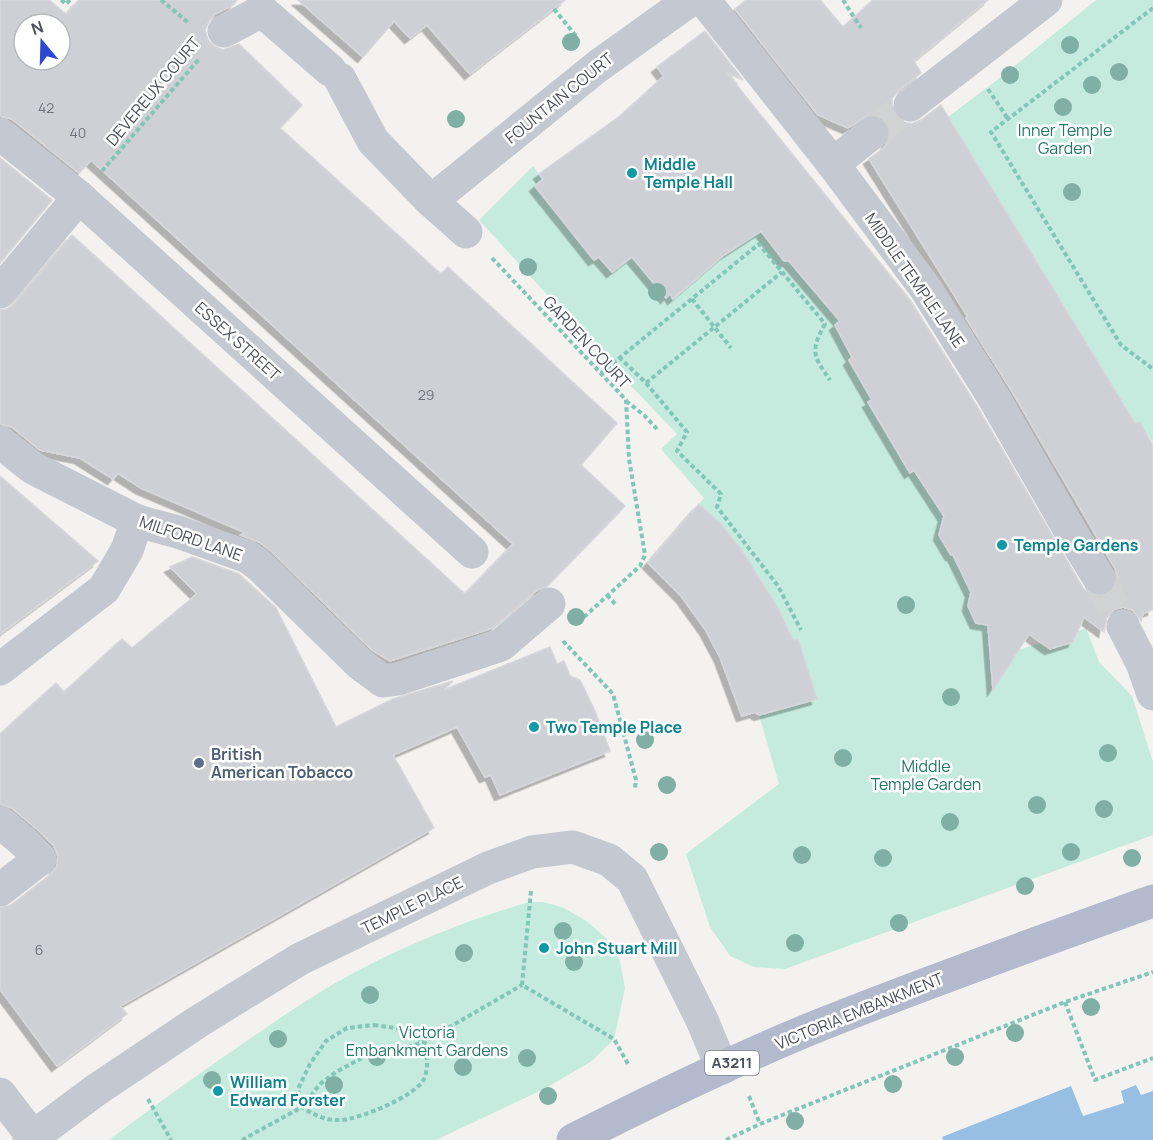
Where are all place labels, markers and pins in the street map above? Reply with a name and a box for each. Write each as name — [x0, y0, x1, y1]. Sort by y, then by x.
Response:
place label: Middle Temple Hall — [644, 153, 733, 193]
marker: Middle Temple Hall — [625, 166, 639, 180]
place label: Temple Gardens — [1014, 534, 1139, 556]
marker: Temple Gardens — [995, 538, 1009, 552]
place label: Two Temple Place — [546, 716, 683, 738]
marker: Two Temple Place — [527, 720, 541, 734]
place label: British American Tobacco — [211, 743, 353, 783]
marker: British American Tobacco — [192, 756, 206, 770]
place label: John Stuart Mill — [556, 937, 677, 959]
marker: John Stuart Mill — [537, 941, 551, 955]
place label: William Edward Forster — [230, 1071, 345, 1111]
marker: William Edward Forster — [211, 1084, 225, 1098]

